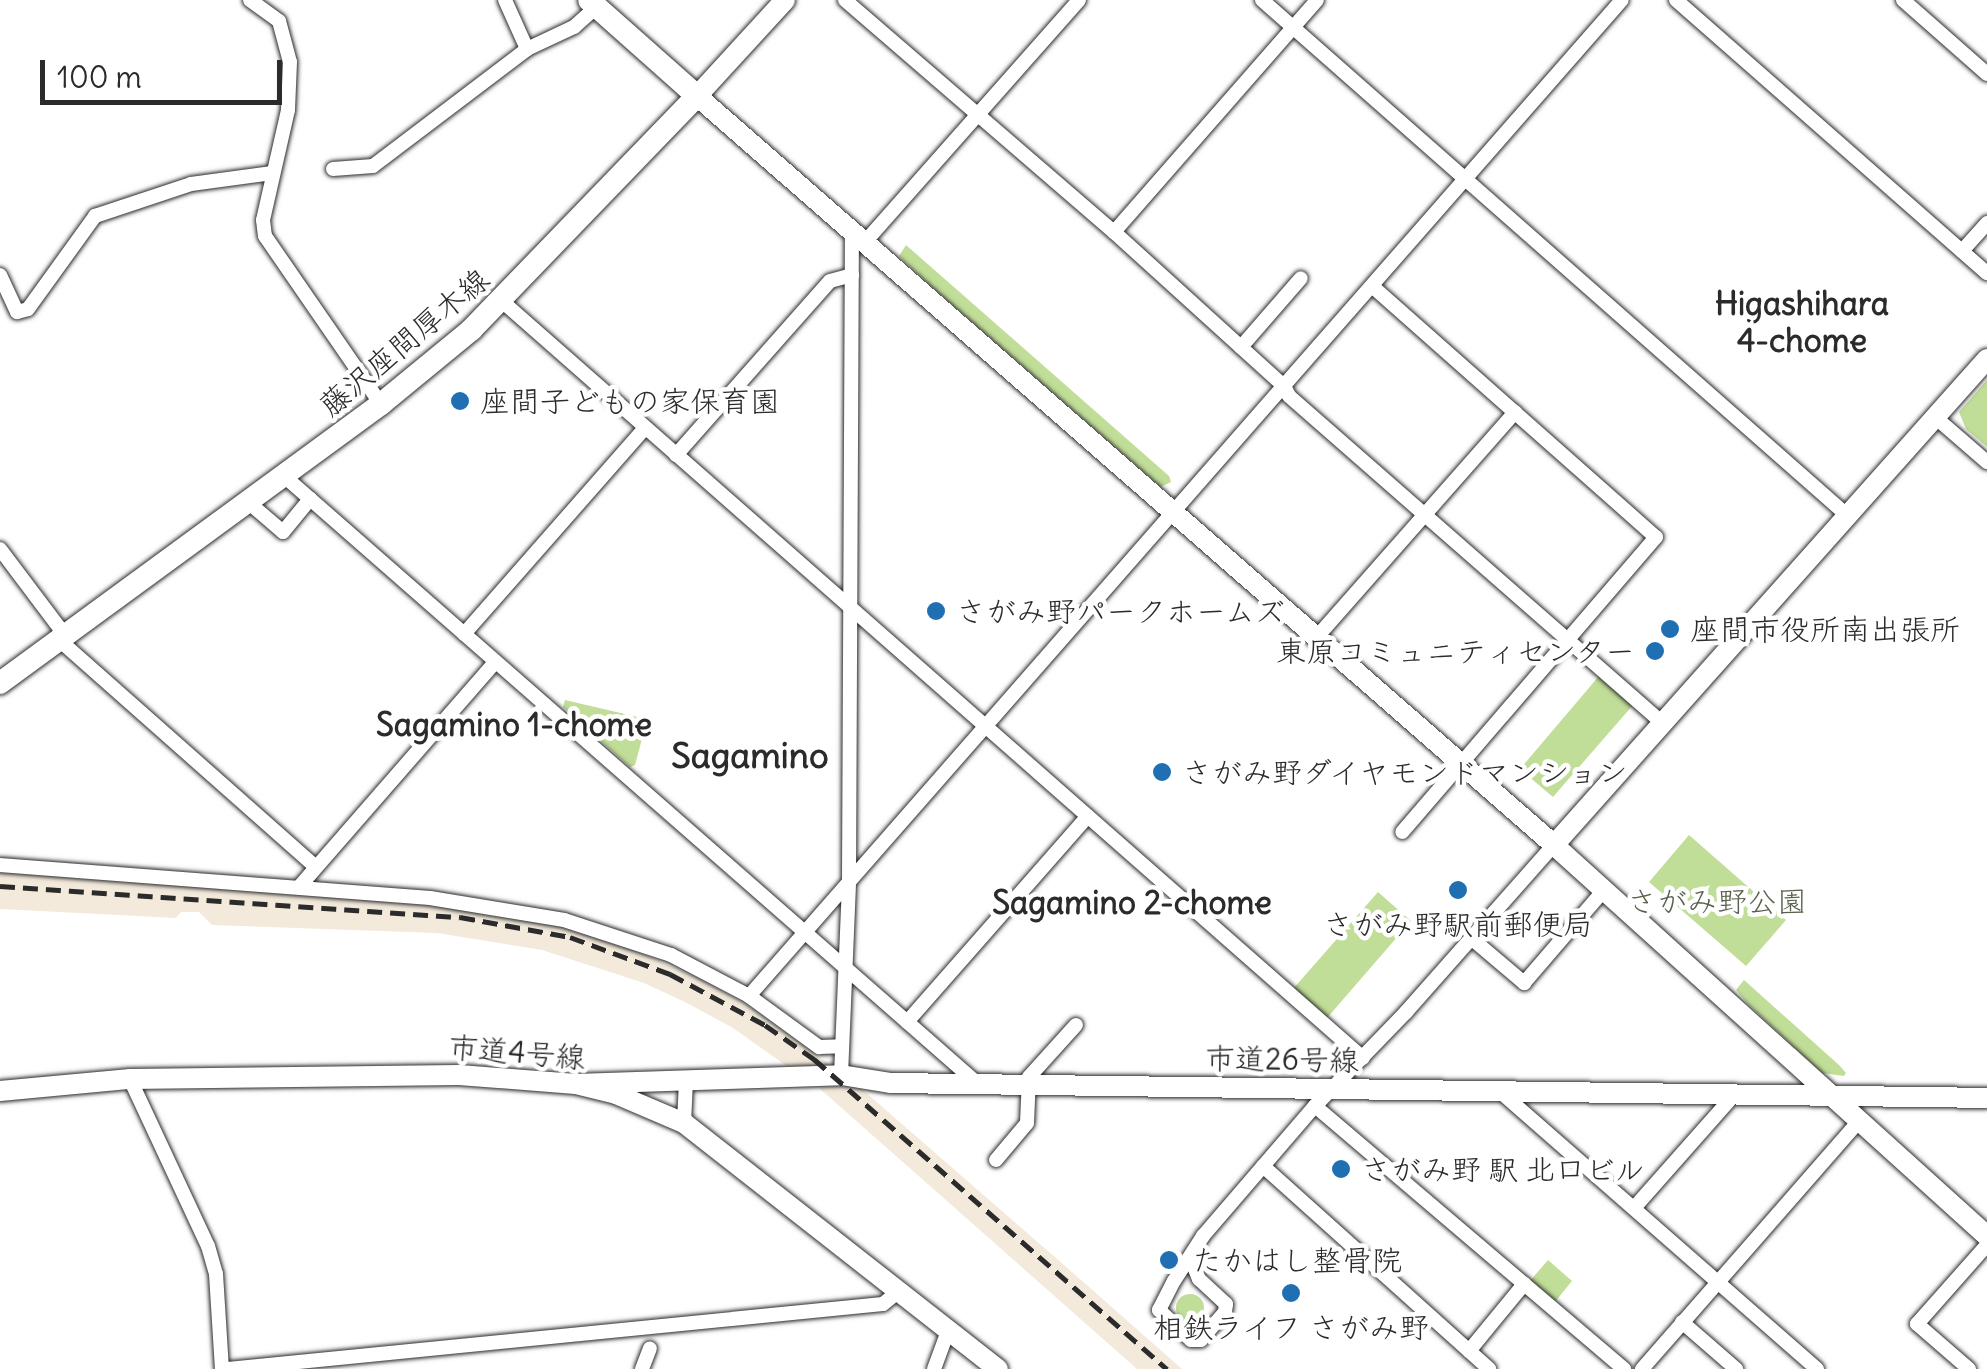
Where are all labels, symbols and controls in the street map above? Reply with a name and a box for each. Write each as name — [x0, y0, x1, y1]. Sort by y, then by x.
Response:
scale bar — [45, 40, 288, 102]
text: 100 m — [57, 58, 142, 96]
street label: 藤沢座間厚木線 — [312, 261, 496, 423]
district label: Higashihara 4-chome — [1715, 286, 1889, 361]
place label: 座間子どもの家保育園 — [480, 383, 780, 419]
marker: 座間子どもの家保育園 — [449, 390, 471, 412]
place label: さがみ野パークホームズ — [956, 593, 1286, 629]
marker: さがみ野パークホームズ — [925, 600, 947, 622]
place label: 座間市役所南出張所 — [1690, 611, 1960, 647]
marker: 座間市役所南出張所 — [1659, 618, 1681, 640]
place label: 東原コミュニティセンター — [1275, 633, 1635, 669]
marker: 東原コミュニティセンター — [1644, 640, 1666, 662]
district label: Sagamino 1-chome — [376, 706, 652, 744]
district label: Sagamino — [671, 734, 829, 776]
place label: さがみ野ダイヤモンドマンション — [1182, 754, 1632, 790]
marker: さがみ野ダイヤモンドマンション — [1151, 761, 1173, 783]
marker: さがみ野駅前郵便局 — [1447, 879, 1469, 901]
park label: さがみ野公園 — [1627, 883, 1807, 919]
district label: Sagamino 2-chome — [992, 884, 1272, 922]
place label: さがみ野駅前郵便局 — [1323, 906, 1593, 942]
street label: 市道4号線 — [447, 1028, 587, 1076]
street label: 市道26号線 — [1205, 1040, 1359, 1078]
place label: さがみ野 駅 北口ビル — [1361, 1151, 1645, 1187]
marker: さがみ野 駅 北口ビル — [1330, 1158, 1352, 1180]
place label: たかはし整骨院 — [1192, 1242, 1402, 1278]
marker: たかはし整骨院 — [1156, 1247, 1182, 1273]
marker: 相鉄ライフ さがみ野 — [1280, 1282, 1302, 1304]
place label: 相鉄ライフ さがみ野 — [1152, 1309, 1430, 1345]

